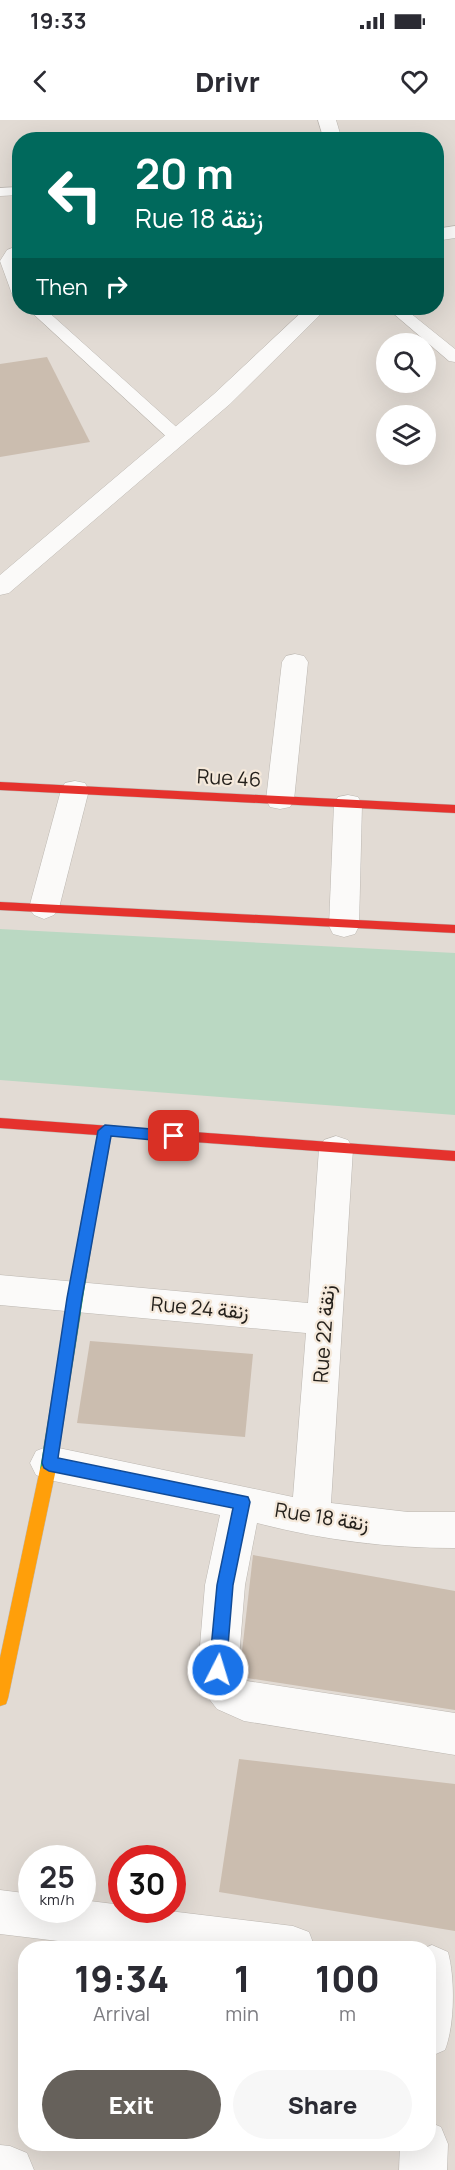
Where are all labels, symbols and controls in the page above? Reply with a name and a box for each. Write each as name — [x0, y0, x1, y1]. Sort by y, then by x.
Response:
text: 19:33 — [30, 6, 86, 36]
text: Drivr — [195, 63, 260, 100]
icon: back — [24, 65, 57, 98]
icon: heart — [398, 65, 431, 98]
text: 20 m — [135, 144, 234, 202]
icon: left — [36, 156, 114, 234]
text: Rue 18 زنقة — [135, 199, 263, 236]
icon: right — [100, 270, 133, 303]
text: Then — [36, 272, 88, 302]
map controls — [376, 333, 436, 465]
button: search — [376, 333, 436, 393]
button: layers — [376, 405, 436, 465]
street label: Rue 46 — [196, 762, 262, 793]
pin — [148, 1110, 199, 1161]
icon: arrive — [157, 1119, 190, 1152]
street label: Rue 22 زنقة — [307, 1284, 340, 1384]
street label: Rue 24 زنقة — [150, 1290, 250, 1325]
street label: Rue 18 زنقة — [273, 1496, 371, 1537]
position arrow — [186, 1638, 250, 1702]
speed limit sign: 30 — [108, 1845, 186, 1923]
text: 25 — [39, 1856, 75, 1897]
text: km/h — [40, 1889, 74, 1910]
text: 19:34 — [74, 1954, 169, 2003]
text: 1 — [234, 1954, 250, 2003]
text: 100 — [315, 1954, 380, 2003]
text: Arrival — [93, 2000, 150, 2027]
text: min — [225, 2000, 259, 2027]
text: m — [339, 2000, 356, 2027]
button: Exit — [42, 2070, 221, 2139]
button: Share — [233, 2070, 412, 2139]

